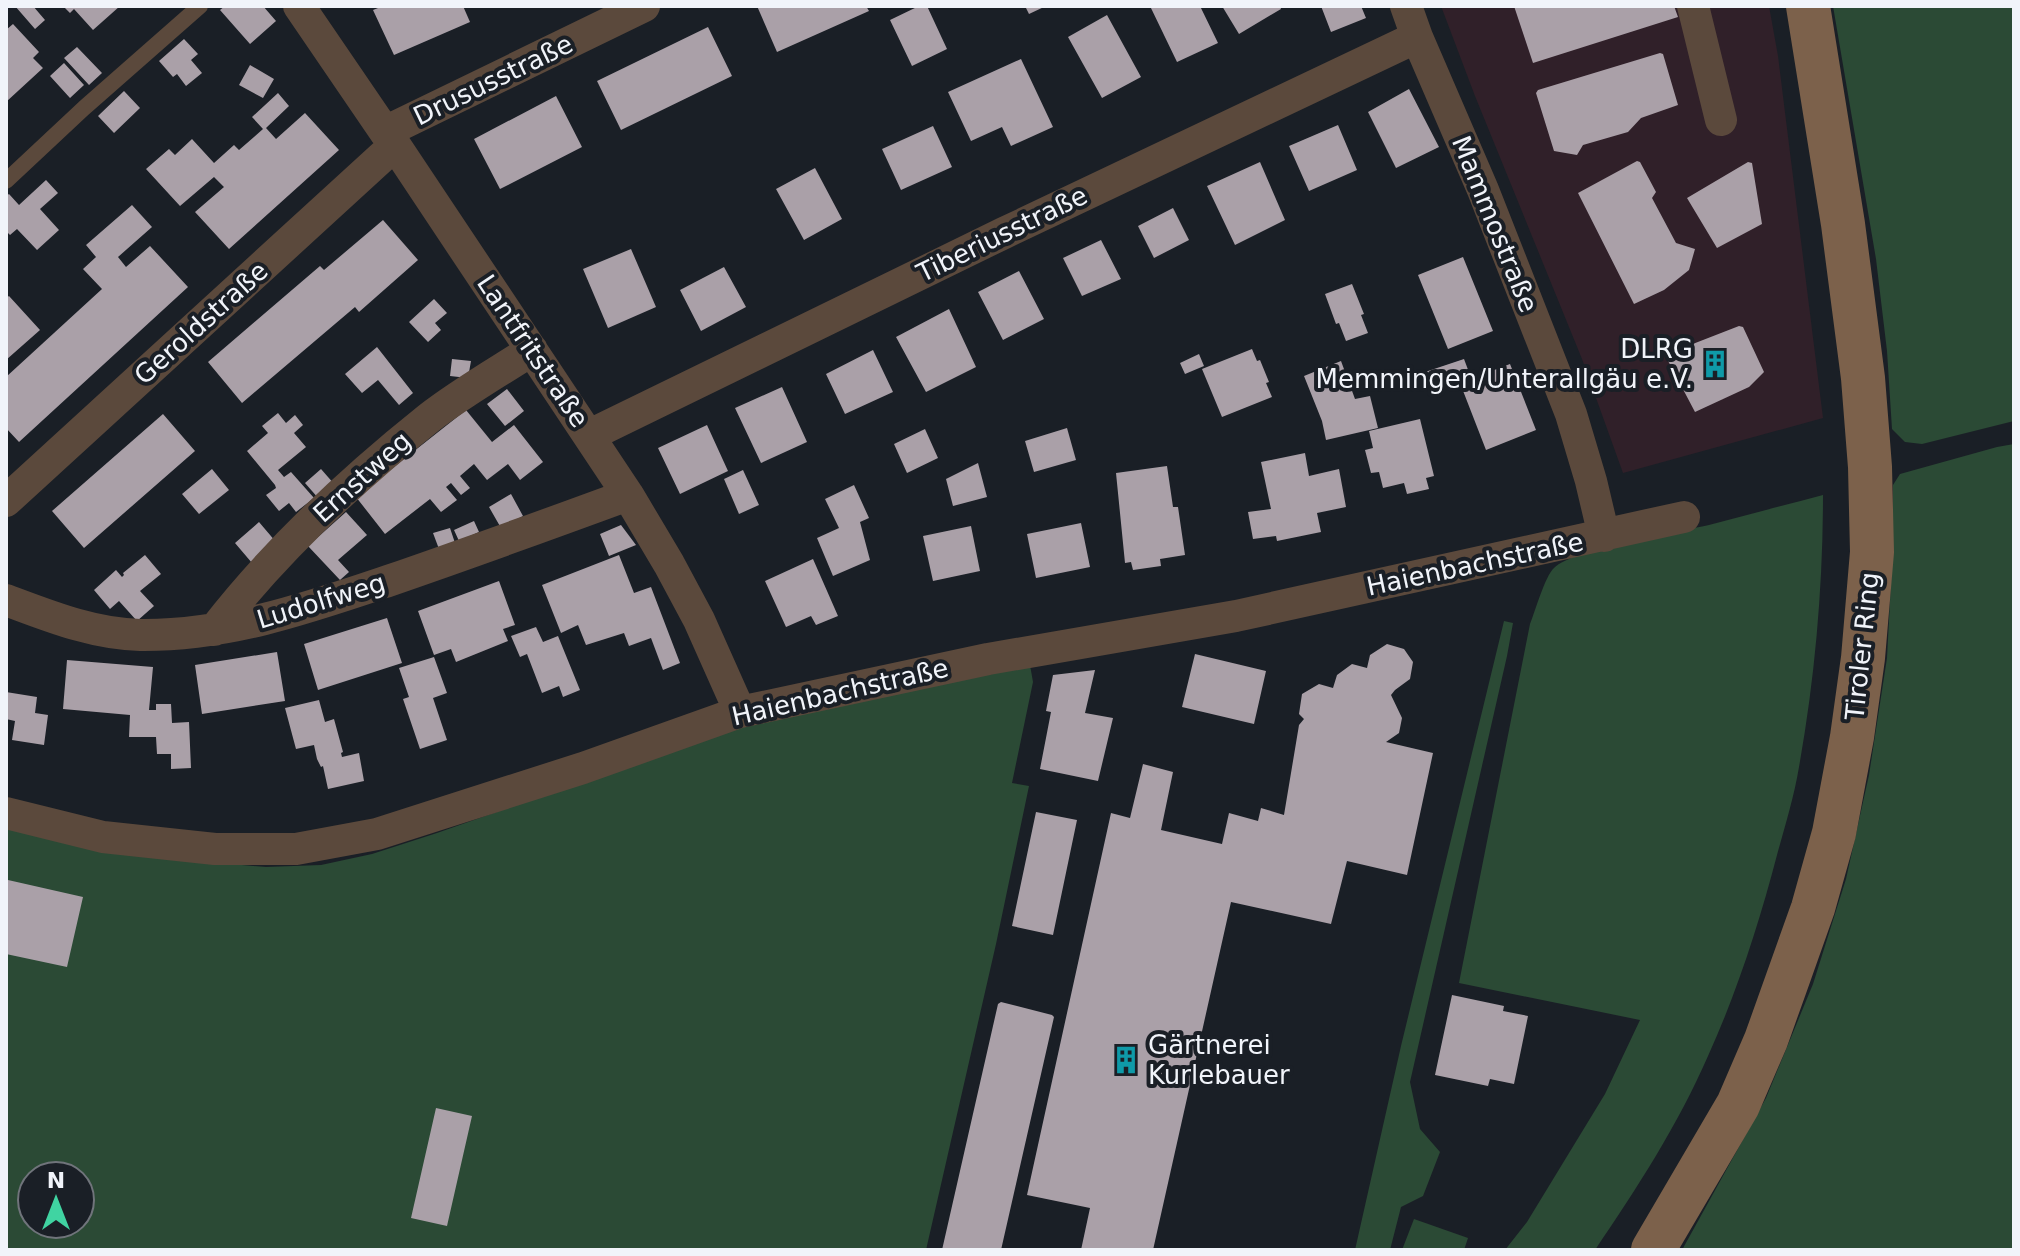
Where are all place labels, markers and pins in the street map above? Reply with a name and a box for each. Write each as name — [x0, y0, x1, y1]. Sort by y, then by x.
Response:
place label: DLRG Memmingen/Unterallgäu e.V. — [1316, 334, 1693, 394]
building icon: DLRG Memmingen/Unterallgäu e.V. — [1700, 349, 1730, 379]
place label: Gärtnerei Kurlebauer — [1148, 1030, 1290, 1090]
building icon: Gärtnerei Kurlebauer — [1111, 1045, 1141, 1075]

